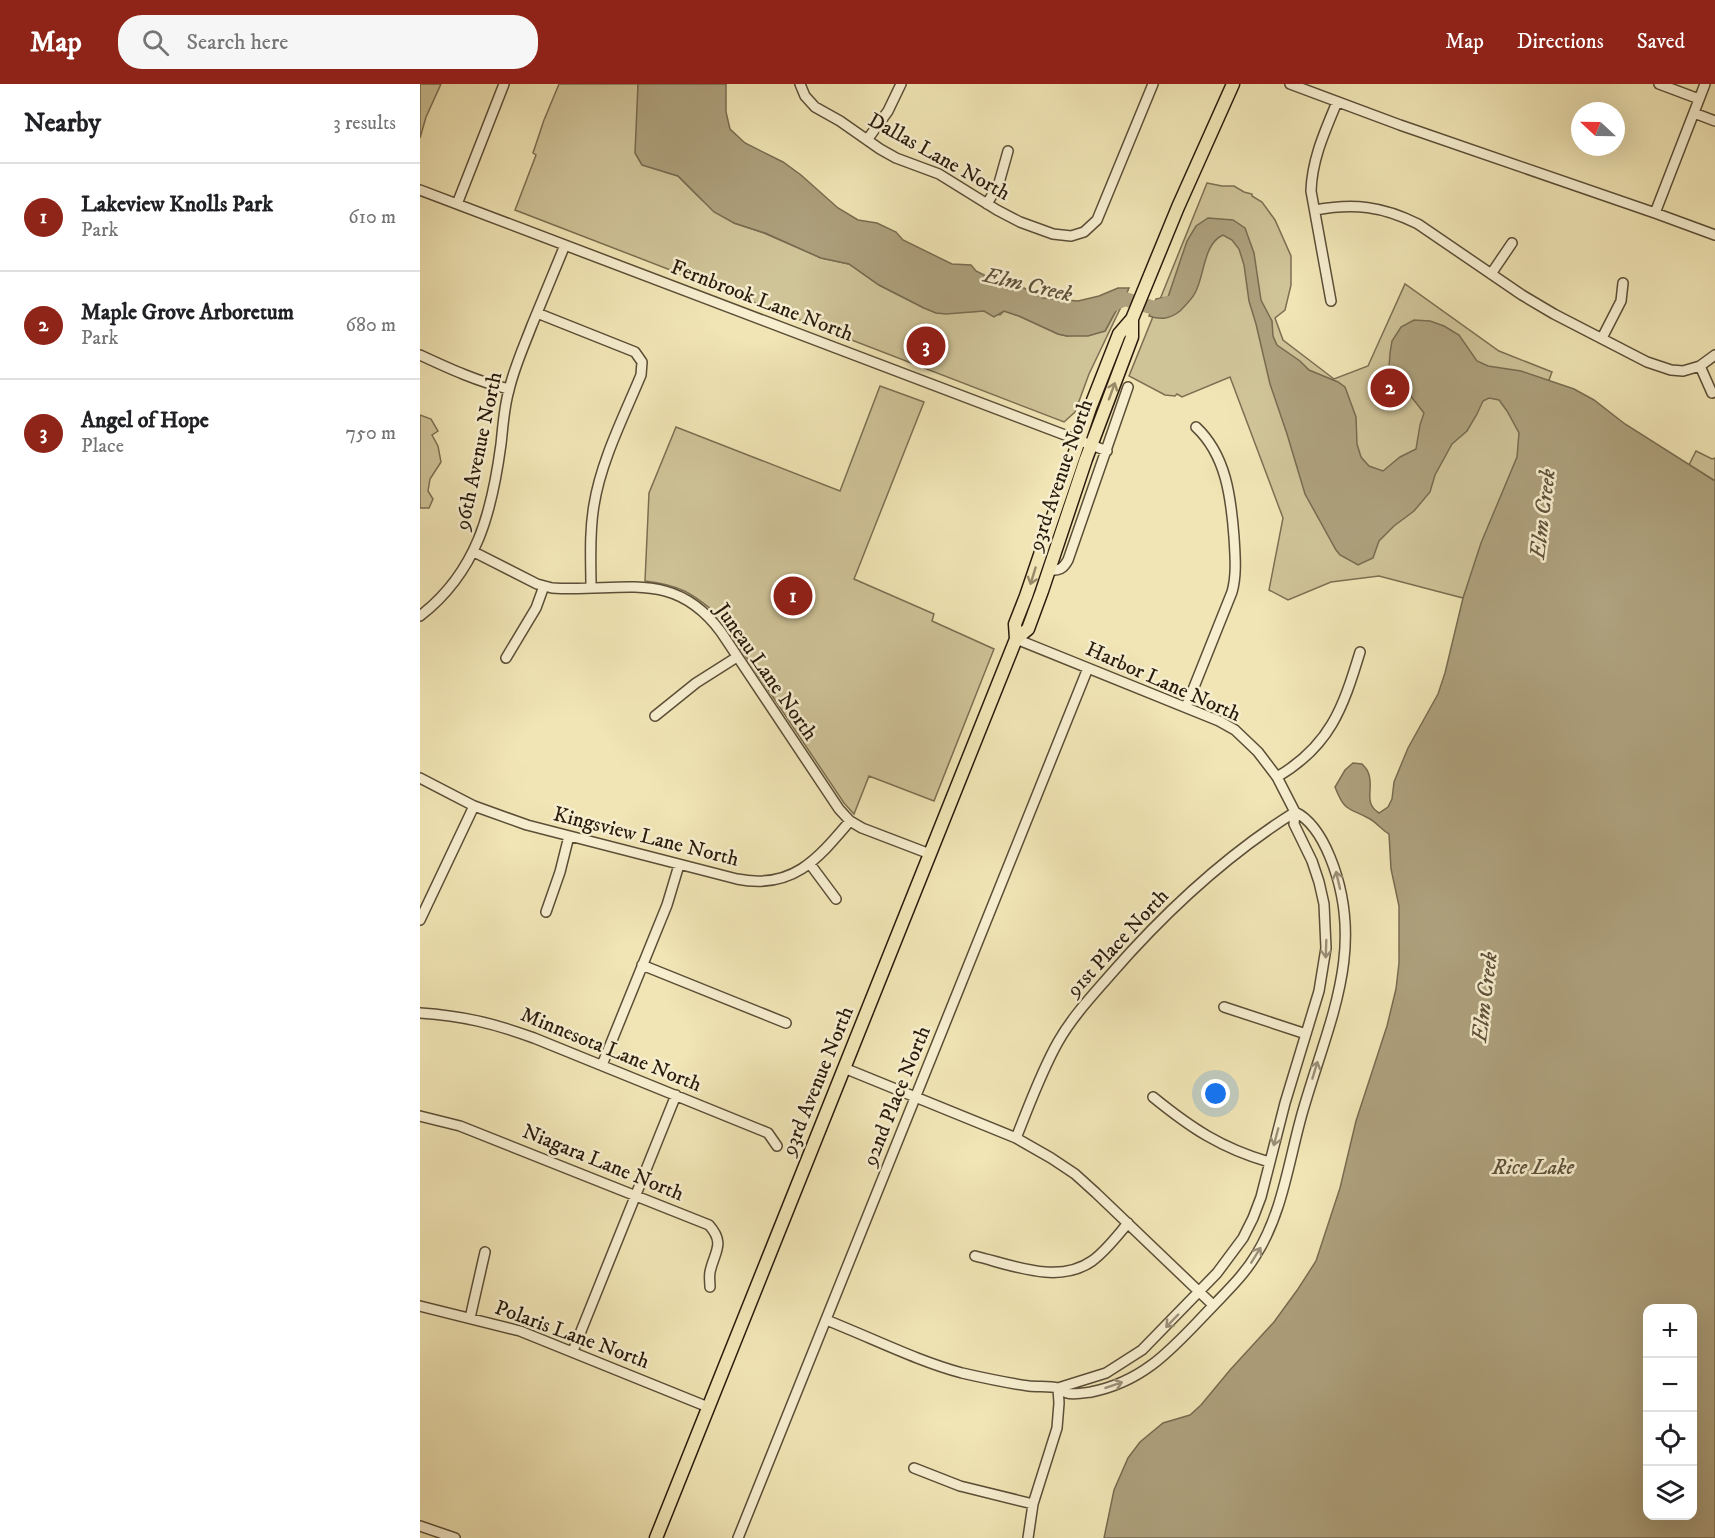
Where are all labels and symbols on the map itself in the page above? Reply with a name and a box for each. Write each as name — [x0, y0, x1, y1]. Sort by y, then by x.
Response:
north arrow — [1571, 102, 1625, 156]
street label: Dallas Lane North — [863, 107, 1015, 207]
street label: Fernbrook Lane North — [667, 254, 857, 348]
water label: Elm Creek — [979, 261, 1076, 308]
pin: 3 — [906, 324, 946, 368]
pin: 2 — [1370, 366, 1410, 410]
street label: 96th Avenue North — [449, 369, 508, 534]
one-way arrow — [1107, 382, 1118, 401]
street label: 93rd Avenue North — [1023, 396, 1099, 555]
water label: Elm Creek — [1524, 467, 1562, 562]
one-way arrow — [1027, 566, 1038, 585]
pin: 1 — [774, 574, 812, 618]
street label: Juneau Lane North — [708, 597, 823, 746]
street label: Harbor Lane North — [1081, 636, 1245, 728]
street label: Kingsview Lane North — [551, 801, 741, 873]
one-way arrow — [1332, 871, 1343, 890]
street label: 91st Place North — [1061, 884, 1175, 1003]
one-way arrow — [1320, 939, 1331, 959]
water label: Elm Creek — [1466, 950, 1504, 1045]
street label: Minnesota Lane North — [517, 1002, 705, 1098]
street label: 93rd Avenue North — [776, 1003, 860, 1160]
street label: 92nd Place North — [857, 1022, 937, 1171]
one-way arrow — [1310, 1061, 1321, 1080]
your location — [1201, 1079, 1230, 1108]
street label: Niagara Lane North — [518, 1119, 688, 1207]
one-way arrow — [1269, 1127, 1281, 1146]
water label: Rice Lake — [1491, 1154, 1574, 1181]
one-way arrow — [1250, 1247, 1262, 1264]
street label: Polaris Lane North — [491, 1295, 653, 1375]
one-way arrow — [1164, 1313, 1179, 1328]
one-way arrow — [1104, 1379, 1123, 1390]

